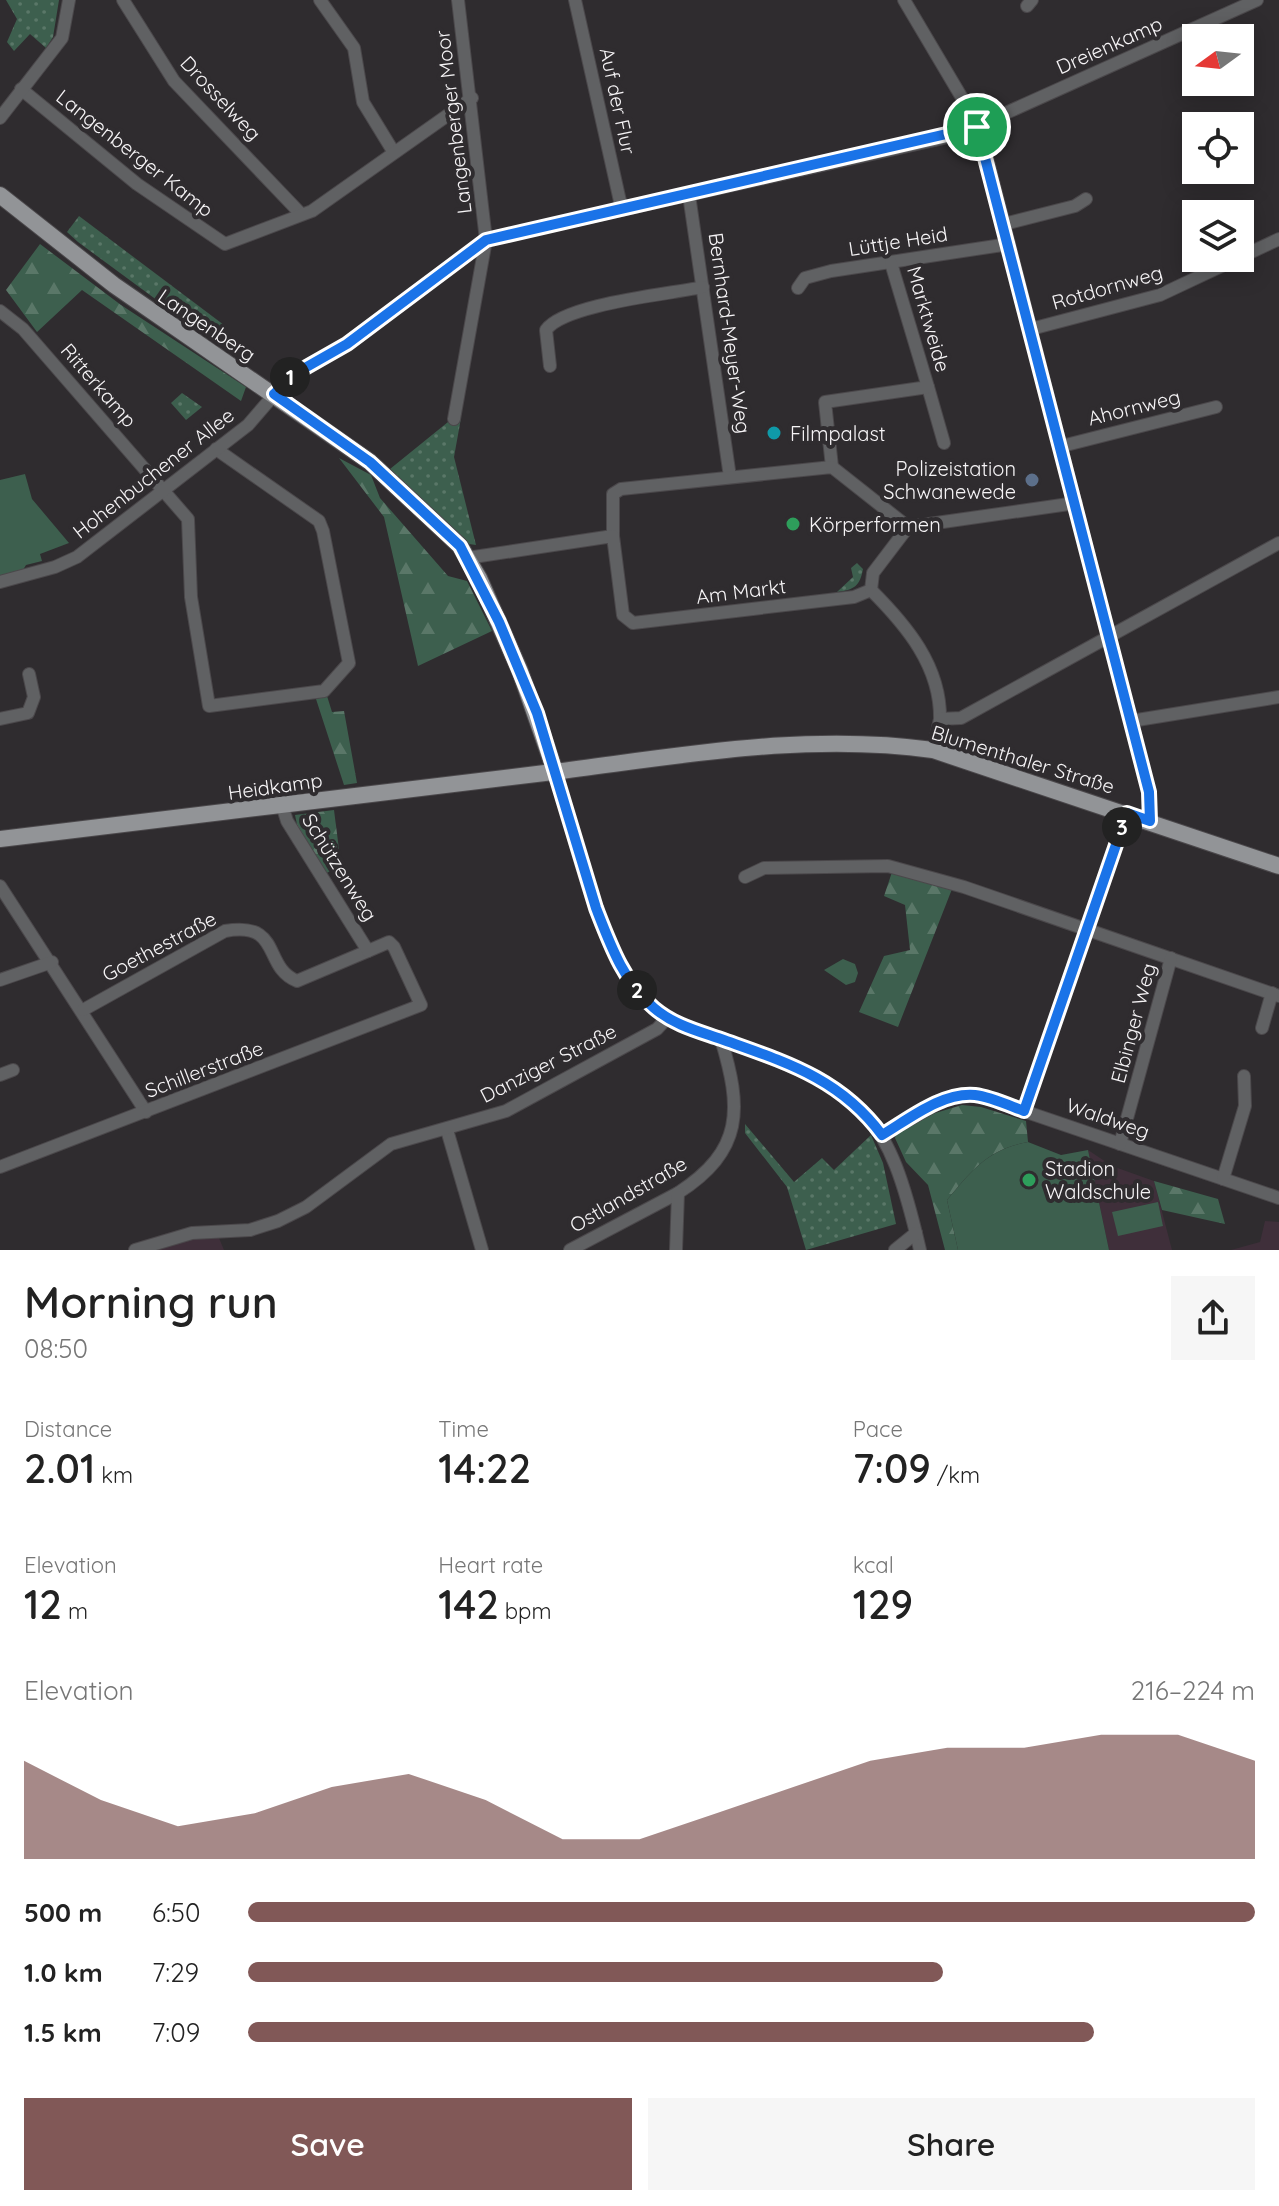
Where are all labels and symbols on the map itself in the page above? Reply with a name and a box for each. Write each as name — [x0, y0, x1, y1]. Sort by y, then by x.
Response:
street label: Dreienkamp — [1052, 11, 1166, 79]
north arrow — [1182, 24, 1254, 96]
street label: Langenberger Moor — [429, 28, 477, 215]
street label: Auf der Flur — [595, 45, 642, 157]
street label: Drosselweg — [175, 50, 267, 146]
street label: Langenberger Kamp — [51, 84, 219, 222]
pin — [943, 93, 1011, 161]
street label: Lüttje Heid — [847, 221, 949, 261]
street label: Bernhard-Meyer-Weg — [704, 231, 756, 435]
street label: Rotdornweg — [1049, 259, 1165, 315]
street label: Marktweide — [902, 263, 956, 375]
street label: Langenberg — [153, 283, 261, 367]
street label: Ritterkamp — [56, 338, 142, 432]
pin: 1 — [270, 357, 310, 397]
street label: Ahornweg — [1085, 383, 1183, 431]
street label: Hohenbuchener Allee — [67, 402, 239, 544]
place label: Filmpalast — [790, 421, 886, 446]
marker: Filmpalast — [765, 424, 783, 442]
place label: Polizeistation Schwanewede — [883, 456, 1016, 504]
marker: Polizeistation Schwanewede — [1023, 471, 1041, 489]
place label: Körperformen — [809, 512, 941, 537]
marker: Körperformen — [784, 515, 802, 533]
street label: Am Markt — [695, 573, 788, 609]
street label: Blumenthaler Straße — [928, 719, 1118, 799]
street label: Heidkamp — [226, 767, 324, 805]
pin: 3 — [1102, 807, 1142, 847]
street label: Schützenweg — [297, 809, 383, 925]
street label: Goethestraße — [98, 905, 220, 987]
street label: Elbinger Weg — [1105, 960, 1161, 1086]
pin: 2 — [617, 970, 657, 1010]
street label: Danziger Straße — [476, 1018, 620, 1108]
street label: Schillerstraße — [141, 1035, 267, 1103]
street label: Waldweg — [1063, 1092, 1153, 1144]
street label: Ostlandstraße — [565, 1150, 691, 1238]
place label: Stadion Waldschule — [1045, 1156, 1151, 1204]
marker: Stadion Waldschule — [1020, 1171, 1038, 1189]

